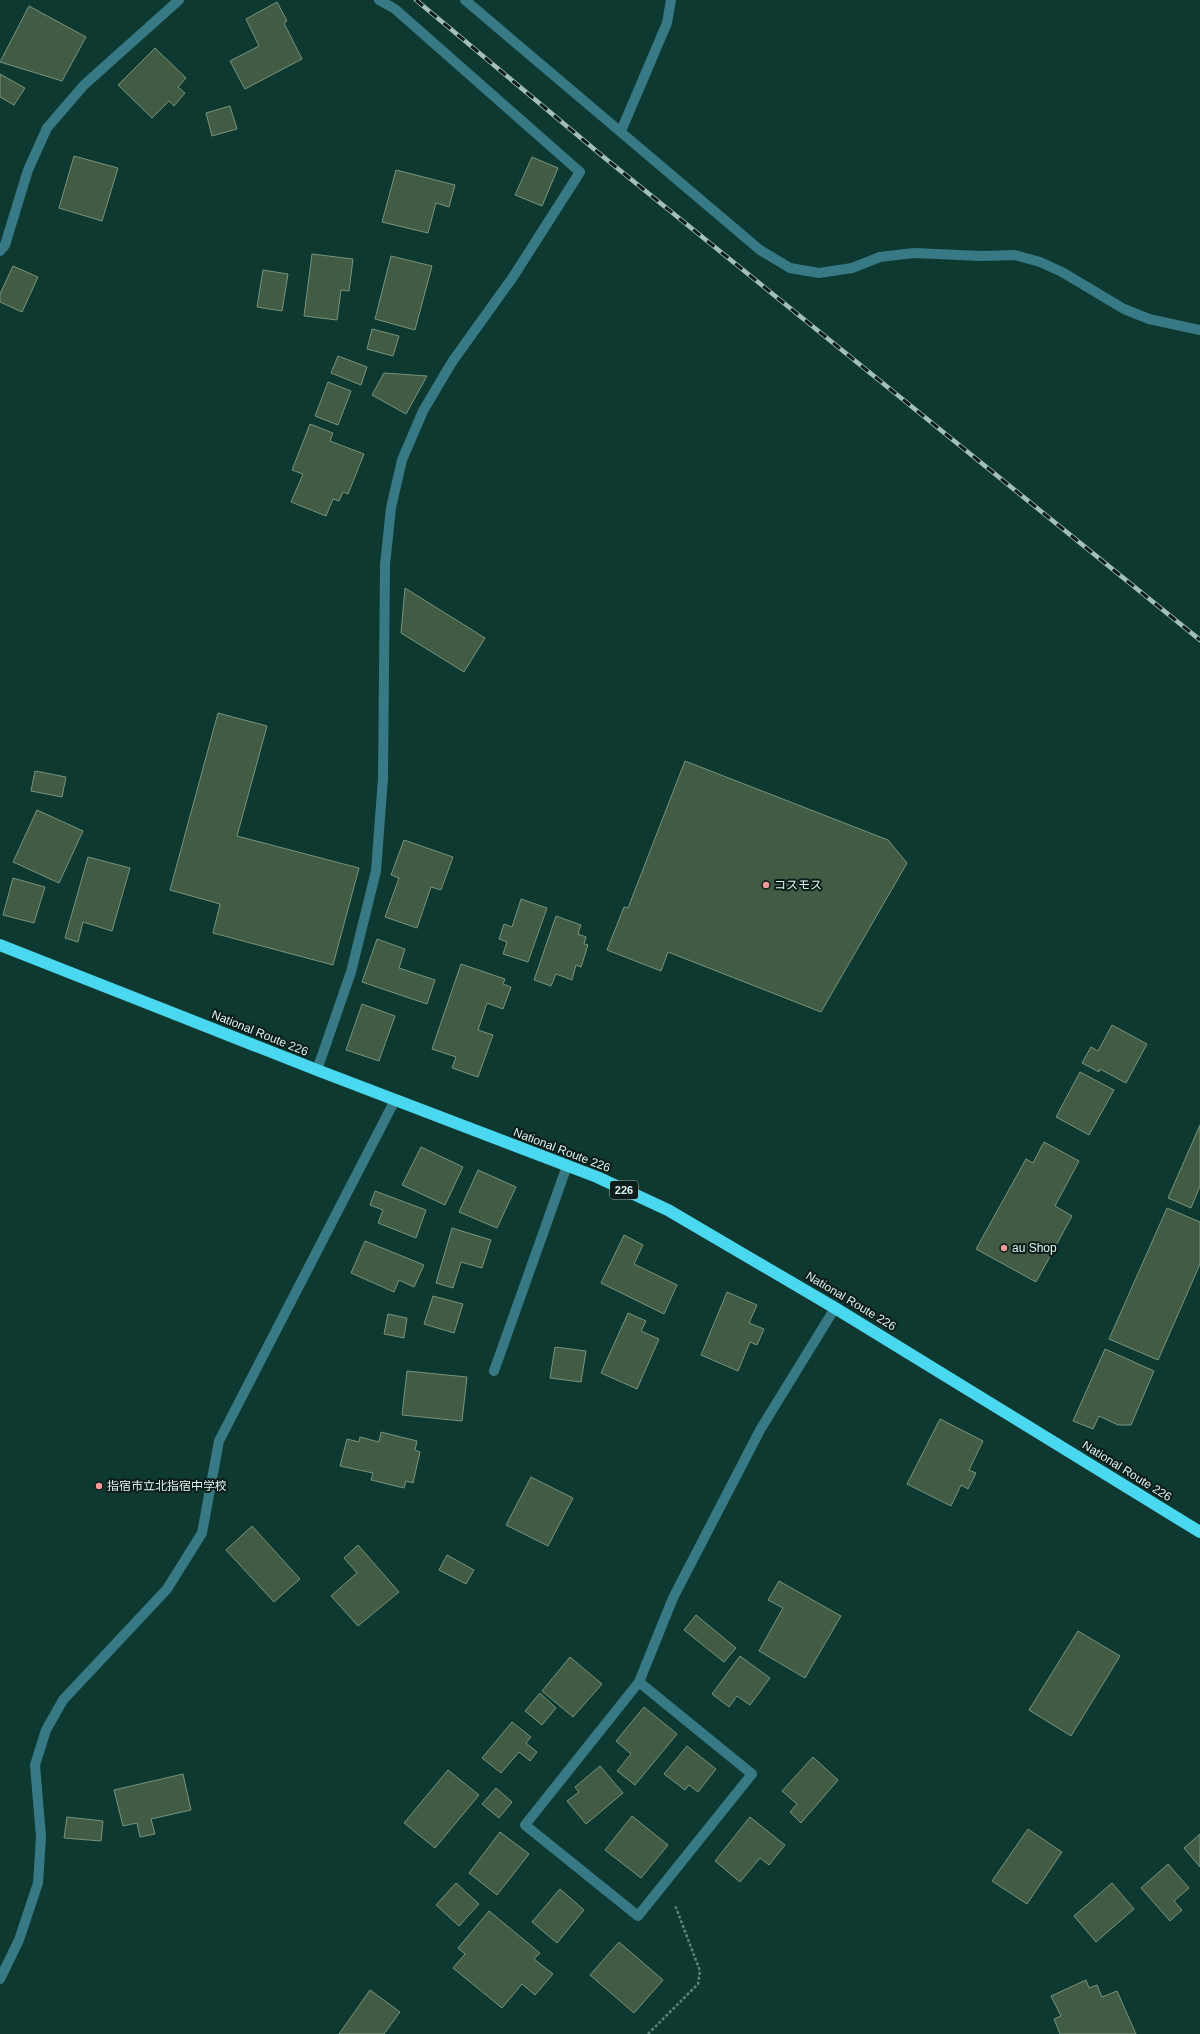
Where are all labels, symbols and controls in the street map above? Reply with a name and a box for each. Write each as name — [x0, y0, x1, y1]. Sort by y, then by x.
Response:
place label: コスモス — [774, 878, 822, 892]
marker: コスモス — [761, 880, 771, 890]
street label: National Route 226 — [210, 1007, 311, 1059]
street label: National Route 226 — [512, 1125, 613, 1175]
road number: 226 — [610, 1181, 638, 1199]
place label: au Shop — [1012, 1241, 1057, 1255]
marker: au Shop — [999, 1243, 1009, 1253]
street label: National Route 226 — [803, 1269, 899, 1334]
street label: National Route 226 — [1080, 1438, 1175, 1504]
place label: 指宿市立北指宿中学校 — [107, 1479, 227, 1493]
marker: 指宿市立北指宿中学校 — [94, 1481, 104, 1491]

